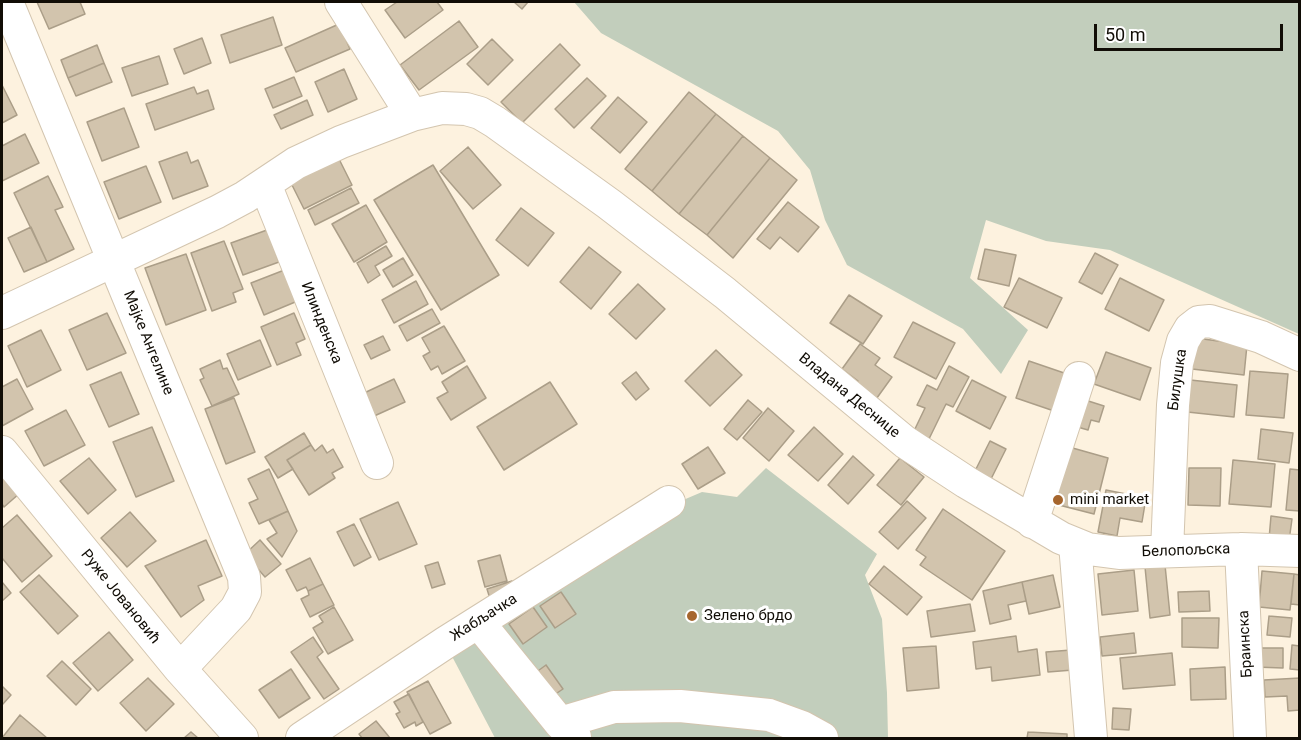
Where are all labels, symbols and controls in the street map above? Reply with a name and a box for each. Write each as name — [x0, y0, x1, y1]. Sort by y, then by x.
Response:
scale bar — [1097, 12, 1286, 50]
text: 50 m — [1105, 24, 1145, 45]
street label: Илинденска — [296, 279, 346, 367]
street label: Мајке Ангелине — [119, 288, 177, 398]
street label: Билушка — [1165, 348, 1191, 412]
street label: Владана Деснице — [795, 350, 903, 442]
place label: mini market — [1070, 491, 1149, 509]
marker: mini market — [1051, 493, 1065, 507]
street label: Белопољска — [1141, 540, 1231, 562]
street label: Руже Јовановић — [76, 546, 164, 648]
street label: Жабљачка — [447, 590, 521, 646]
place label: Зелено брдо — [704, 607, 792, 625]
marker: Зелено брдо — [685, 609, 699, 623]
street label: Браинска — [1235, 610, 1257, 678]

